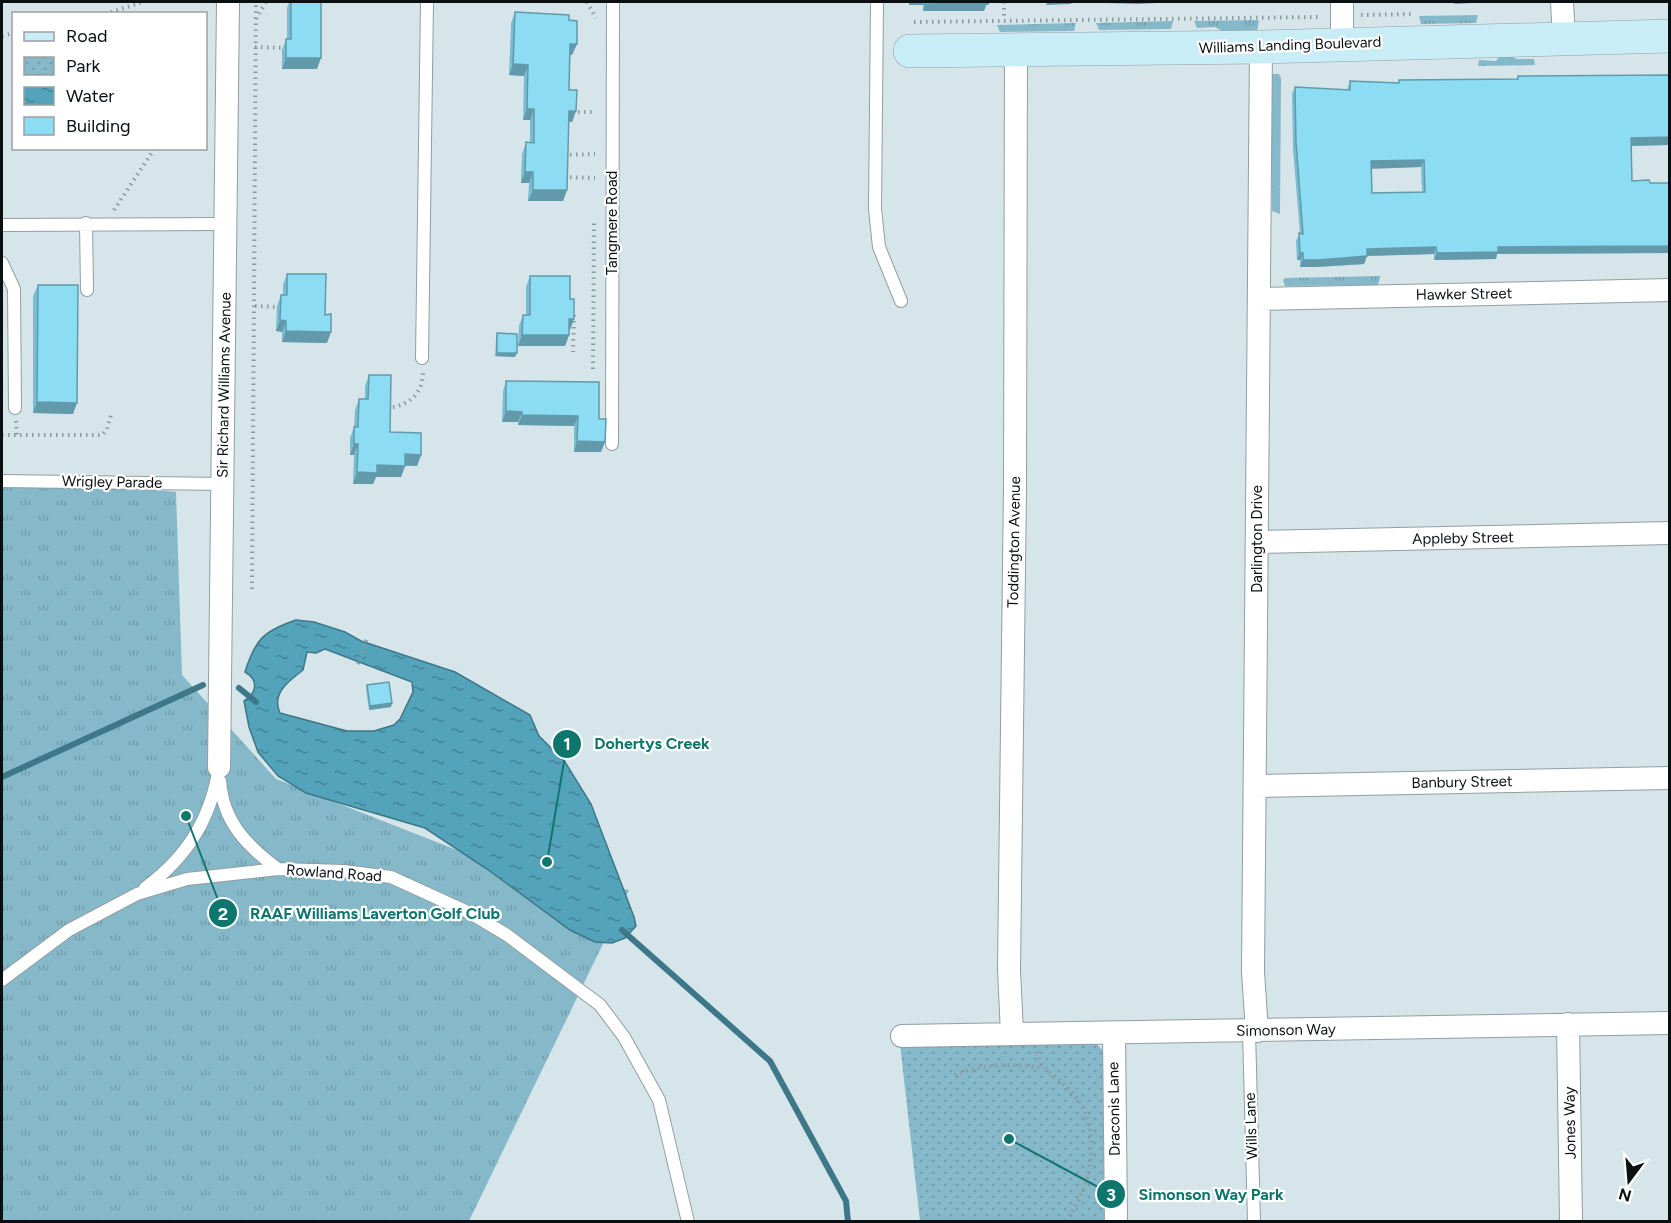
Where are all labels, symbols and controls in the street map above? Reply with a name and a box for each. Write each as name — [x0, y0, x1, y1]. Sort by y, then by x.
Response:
legend — [12, 12, 207, 150]
text: Road — [66, 25, 107, 47]
street label: Williams Landing Boulevard — [1198, 33, 1382, 57]
text: Park — [66, 55, 101, 77]
text: Water — [66, 85, 114, 107]
text: Building — [66, 115, 131, 137]
street label: Tangmere Road — [603, 171, 621, 275]
street label: Hawker Street — [1416, 284, 1513, 304]
street label: Sir Richard Williams Avenue — [213, 292, 235, 478]
street label: Wrigley Parade — [62, 472, 162, 492]
street label: Toddington Avenue — [1004, 476, 1024, 608]
street label: Darlington Drive — [1248, 485, 1266, 593]
street label: Appleby Street — [1412, 528, 1514, 548]
callout: Dohertys Creek — [552, 727, 722, 761]
text: 1 — [563, 733, 571, 755]
text: Dohertys Creek — [594, 734, 710, 753]
street label: Banbury Street — [1411, 772, 1513, 792]
street label: Rowland Road — [285, 861, 383, 885]
callout: RAAF Williams Laverton Golf Club — [208, 896, 512, 930]
text: 2 — [218, 903, 228, 925]
text: RAAF Williams Laverton Golf Club — [250, 904, 500, 923]
street label: Simonson Way — [1236, 1020, 1336, 1040]
street label: Draconis Lane — [1104, 1062, 1124, 1156]
street label: Jones Way — [1560, 1086, 1580, 1160]
street label: Wills Lane — [1241, 1092, 1261, 1160]
north arrow — [1599, 1151, 1659, 1211]
callout: Simonson Way Park — [1096, 1177, 1295, 1211]
text: 3 — [1106, 1184, 1116, 1206]
text: N — [1616, 1184, 1634, 1206]
text: Simonson Way Park — [1139, 1185, 1284, 1204]

